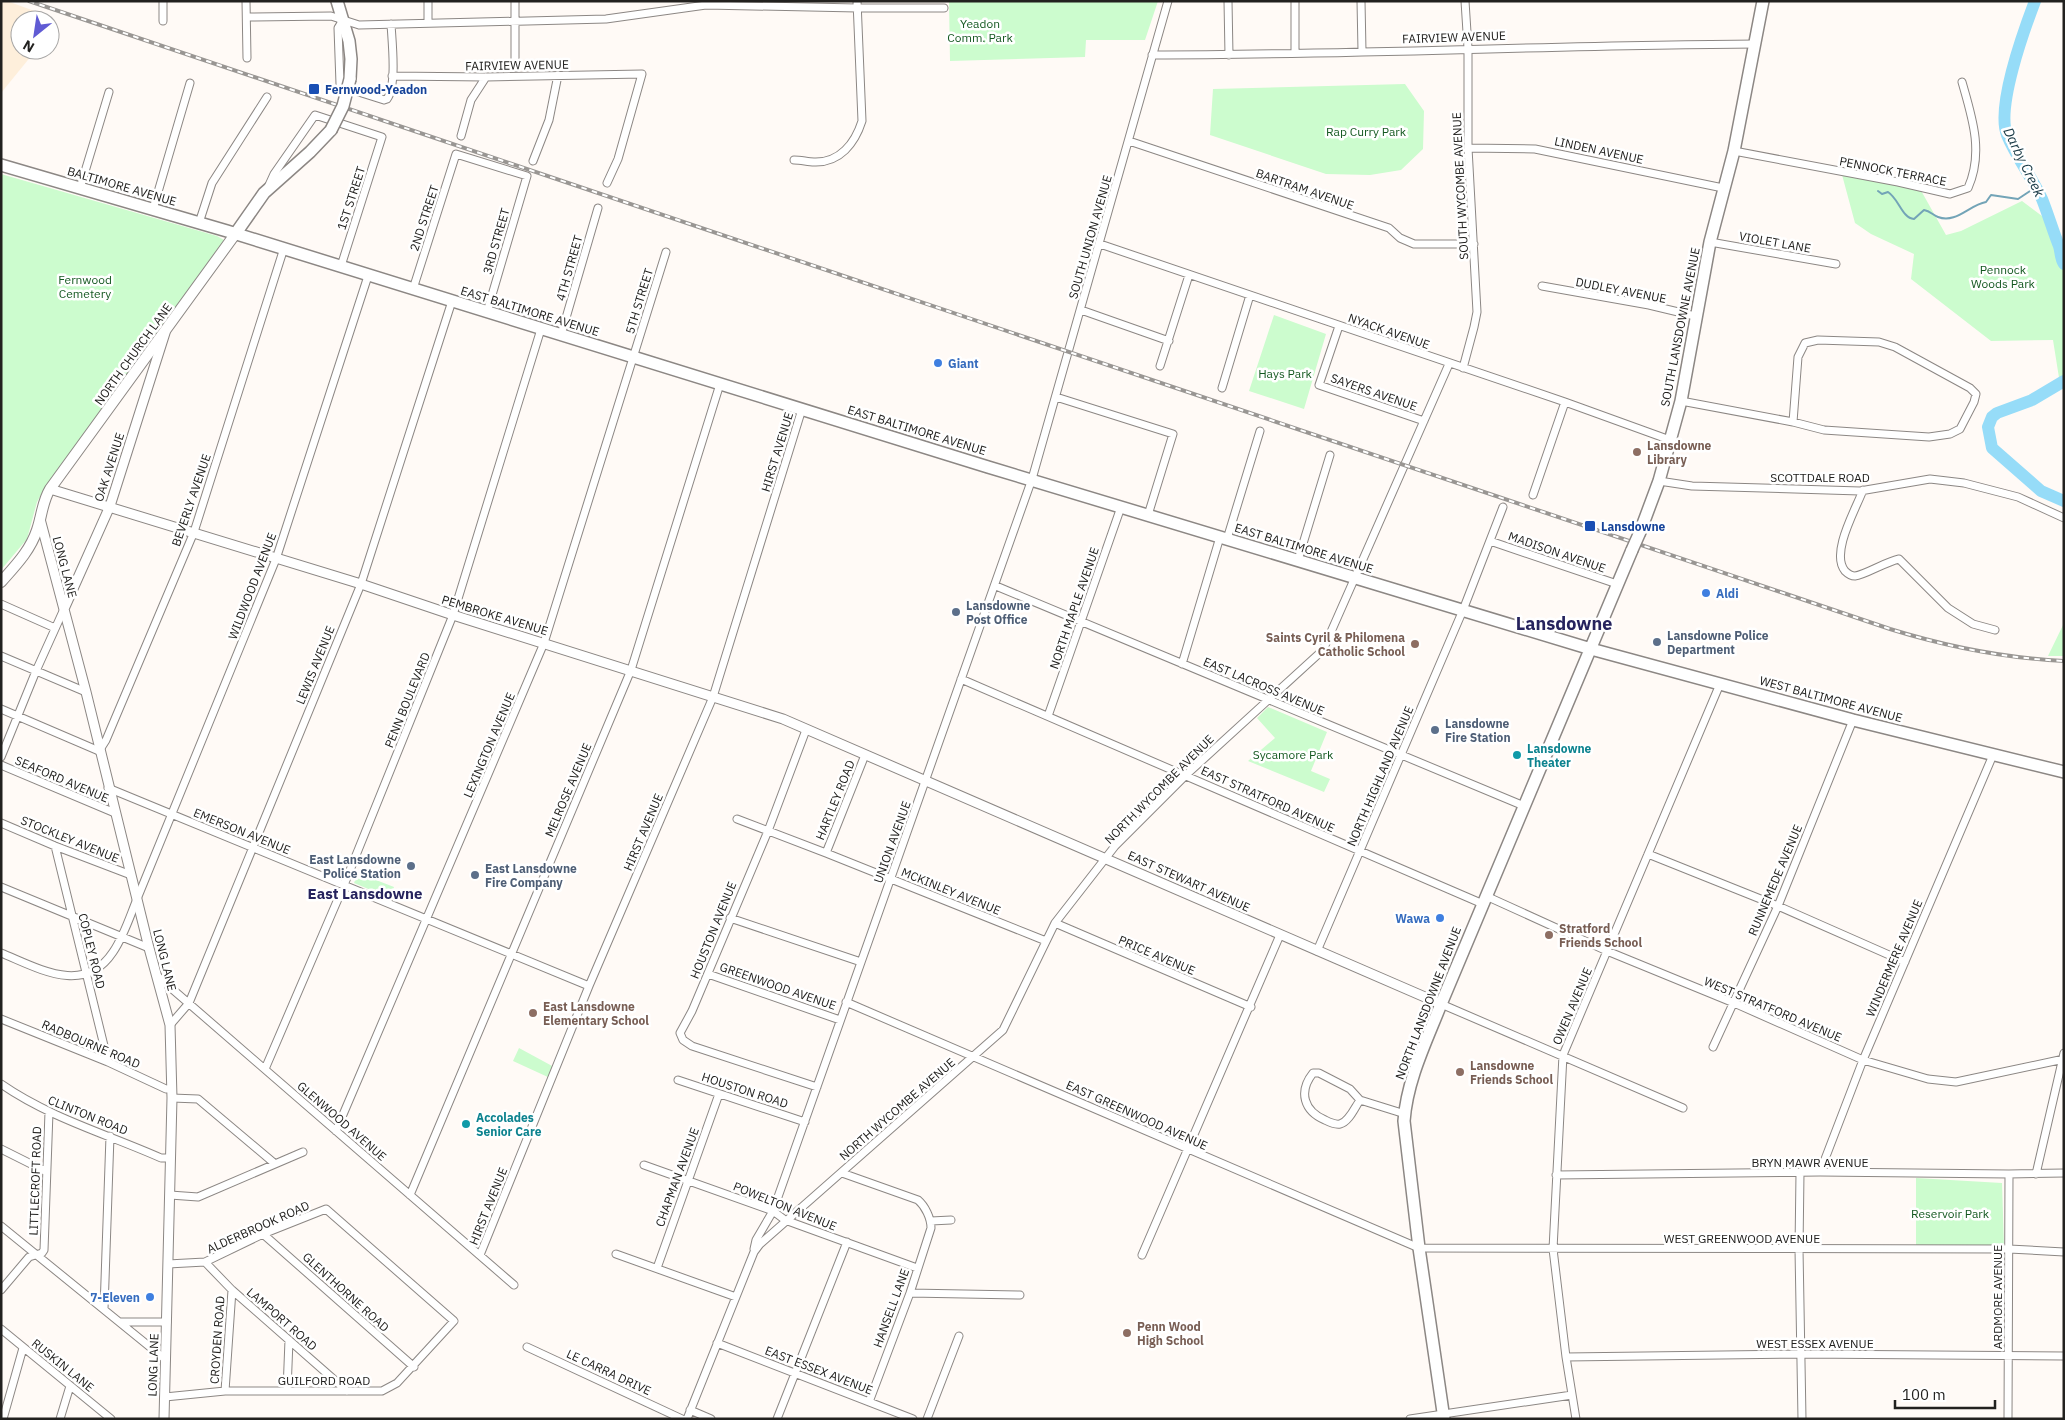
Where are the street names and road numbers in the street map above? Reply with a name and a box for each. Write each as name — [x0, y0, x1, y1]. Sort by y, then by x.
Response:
street label: FAIRVIEW AVENUE — [1402, 28, 1506, 46]
street label: FAIRVIEW AVENUE — [465, 57, 569, 73]
street label: SOUTH WYCOMBE AVENUE — [1449, 112, 1471, 260]
street label: LINDEN AVENUE — [1553, 133, 1645, 167]
street label: PENNOCK TERRACE — [1838, 153, 1948, 189]
street label: BALTIMORE AVENUE — [66, 163, 178, 209]
street label: 1ST STREET — [334, 164, 368, 232]
street label: BARTRAM AVENUE — [1254, 165, 1356, 213]
street label: SOUTH UNION AVENUE — [1065, 173, 1115, 301]
street label: 2ND STREET — [406, 183, 442, 253]
street label: 3RD STREET — [479, 206, 513, 276]
street label: VIOLET LANE — [1738, 228, 1812, 256]
street label: 4TH STREET — [552, 233, 586, 303]
street label: SOUTH LANSDOWNE AVENUE — [1657, 246, 1703, 408]
street label: 5TH STREET — [622, 266, 656, 336]
street label: DUDLEY AVENUE — [1574, 274, 1668, 306]
street label: EAST BALTIMORE AVENUE — [459, 283, 601, 339]
street label: NORTH CHURCH LANE — [91, 300, 175, 408]
street label: NYACK AVENUE — [1346, 310, 1432, 352]
street label: SAYERS AVENUE — [1329, 370, 1419, 414]
street label: EAST BALTIMORE AVENUE — [846, 402, 988, 458]
street label: HIRST AVENUE — [758, 410, 796, 494]
street label: OAK AVENUE — [91, 431, 127, 503]
street label: BEVERLY AVENUE — [168, 452, 214, 548]
street label: SCOTTDALE ROAD — [1770, 470, 1870, 485]
street label: EAST BALTIMORE AVENUE — [1233, 520, 1375, 576]
street label: MADISON AVENUE — [1506, 528, 1608, 576]
street label: WILDWOOD AVENUE — [225, 530, 279, 642]
street label: LONG LANE — [50, 535, 80, 599]
street label: NORTH MAPLE AVENUE — [1046, 545, 1102, 671]
street label: PEMBROKE AVENUE — [440, 592, 550, 638]
street label: LEWIS AVENUE — [292, 624, 338, 706]
street label: PENN BOULEVARD — [381, 650, 433, 750]
street label: EAST LACROSS AVENUE — [1201, 654, 1327, 718]
street label: WEST BALTIMORE AVENUE — [1758, 673, 1904, 725]
street label: LEXINGTON AVENUE — [460, 690, 518, 800]
street label: NORTH HIGHLAND AVENUE — [1344, 704, 1416, 848]
street label: NORTH WYCOMBE AVENUE — [1101, 731, 1217, 847]
street label: MELROSE AVENUE — [541, 741, 595, 839]
street label: SEAFORD AVENUE — [13, 752, 111, 806]
street label: HARTLEY ROAD — [812, 758, 858, 842]
street label: EAST STRATFORD AVENUE — [1199, 763, 1337, 835]
street label: HIRST AVENUE — [620, 791, 666, 873]
street label: UNION AVENUE — [870, 799, 914, 885]
street label: EMERSON AVENUE — [191, 805, 293, 857]
street label: STOCKLEY AVENUE — [19, 812, 121, 866]
street label: RUNNEMEDE AVENUE — [1745, 822, 1805, 938]
street label: EAST STEWART AVENUE — [1125, 847, 1253, 915]
street label: MCKINLEY AVENUE — [899, 864, 1003, 918]
street label: HOUSTON AVENUE — [687, 879, 739, 981]
street label: WINDERMERE AVENUE — [1862, 897, 1926, 1019]
street label: COPLEY ROAD — [75, 912, 109, 990]
street label: NORTH LANSDOWNE AVENUE — [1392, 924, 1464, 1082]
street label: LONG LANE — [150, 928, 180, 992]
street label: PRICE AVENUE — [1116, 932, 1198, 978]
street label: GREENWOOD AVENUE — [718, 959, 838, 1013]
street label: OWEN AVENUE — [1549, 965, 1595, 1047]
street label: WEST STRATFORD AVENUE — [1702, 973, 1844, 1045]
street label: RADBOURNE ROAD — [40, 1016, 142, 1072]
street label: NORTH WYCOMBE AVENUE — [836, 1055, 958, 1163]
street label: HOUSTON ROAD — [700, 1069, 790, 1111]
street label: EAST GREENWOOD AVENUE — [1064, 1077, 1210, 1153]
street label: GLENWOOD AVENUE — [294, 1078, 390, 1164]
street label: CLINTON ROAD — [46, 1092, 130, 1138]
street label: CHAPMAN AVENUE — [652, 1125, 702, 1229]
street label: LITTLECROFT ROAD — [26, 1126, 44, 1236]
street label: BRYN MAWR AVENUE — [1751, 1155, 1869, 1170]
street label: HIRST AVENUE — [466, 1165, 510, 1247]
street label: POWELTON AVENUE — [731, 1178, 839, 1234]
street label: ALDERBROOK ROAD — [204, 1198, 312, 1256]
street label: WEST GREENWOOD AVENUE — [1664, 1231, 1820, 1246]
street label: ARDMORE AVENUE — [1990, 1245, 2005, 1349]
street label: GLENTHORNE ROAD — [300, 1249, 392, 1335]
street label: HANSELL LANE — [870, 1266, 912, 1350]
street label: LAMPORT ROAD — [244, 1284, 320, 1354]
street label: CROYDEN ROAD — [206, 1295, 228, 1385]
street label: LONG LANE — [144, 1333, 162, 1397]
street label: RUSKIN LANE — [29, 1335, 97, 1395]
street label: WEST ESSEX AVENUE — [1756, 1336, 1874, 1351]
street label: EAST ESSEX AVENUE — [763, 1343, 875, 1397]
street label: LE CARRA DRIVE — [564, 1346, 654, 1398]
street label: GUILFORD ROAD — [278, 1373, 370, 1388]

